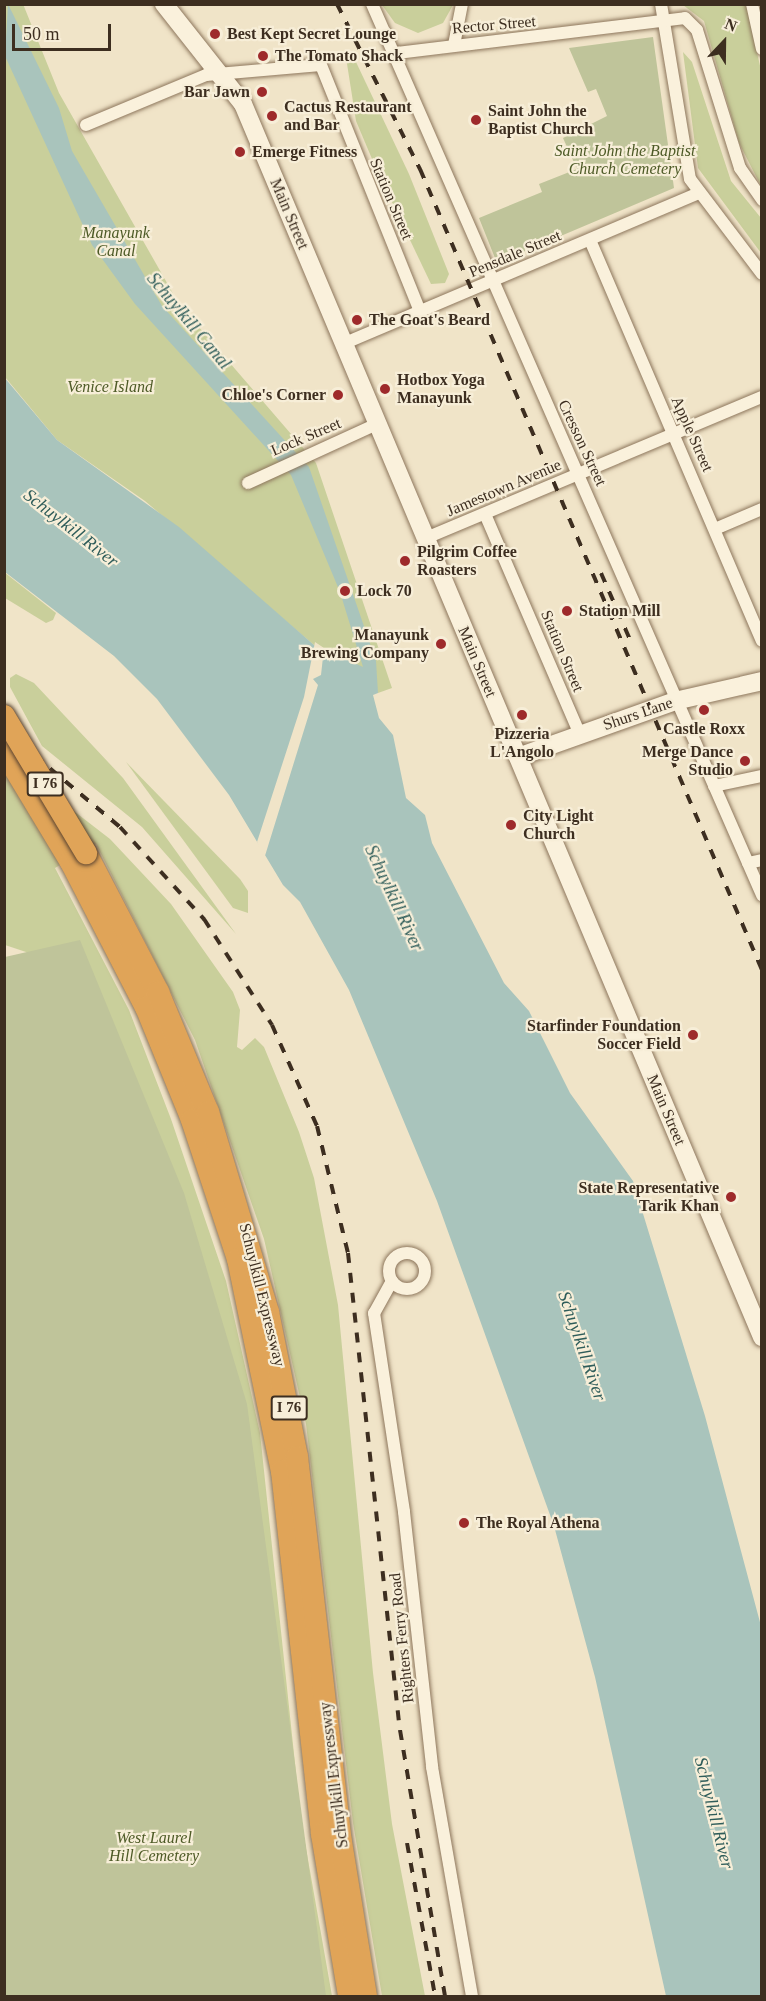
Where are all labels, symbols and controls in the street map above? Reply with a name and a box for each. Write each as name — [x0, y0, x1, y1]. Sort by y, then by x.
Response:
scale bar — [15, 12, 114, 50]
street label: Rector Street — [451, 12, 537, 38]
north arrow — [694, 12, 754, 72]
text: N — [722, 15, 739, 35]
text: 50 m — [23, 24, 60, 44]
place label: Best Kept Secret Lounge — [227, 24, 396, 44]
marker: Best Kept Secret Lounge — [208, 27, 222, 41]
place label: The Tomato Shack — [275, 46, 403, 66]
marker: The Tomato Shack — [256, 49, 270, 63]
place label: Bar Jawn — [184, 82, 250, 102]
marker: Bar Jawn — [255, 85, 269, 99]
place label: Cactus Restaurant and Bar — [284, 97, 412, 135]
place label: Saint John the Baptist Church — [488, 101, 593, 139]
marker: Cactus Restaurant and Bar — [265, 109, 279, 123]
marker: Saint John the Baptist Church — [469, 113, 483, 127]
park label: Saint John the Baptist Church Cemetery — [555, 141, 695, 179]
place label: Emerge Fitness — [252, 142, 357, 162]
marker: Emerge Fitness — [233, 145, 247, 159]
street label: Station Street — [365, 155, 417, 243]
street label: Main Street — [265, 176, 313, 252]
park label: Manayunk Canal — [82, 223, 150, 261]
street label: Pensdale Street — [466, 226, 564, 282]
water label: Schuylkill Canal — [142, 268, 236, 374]
place label: The Goat's Beard — [369, 310, 490, 330]
marker: The Goat's Beard — [350, 313, 364, 327]
place label: Hotbox Yoga Manayunk — [397, 370, 485, 408]
park label: Venice Island — [67, 377, 153, 397]
marker: Hotbox Yoga Manayunk — [378, 382, 392, 396]
place label: Chloe's Corner — [222, 385, 326, 405]
marker: Chloe's Corner — [331, 388, 345, 402]
street label: Apple Street — [667, 393, 717, 475]
street label: Cresson Street — [554, 397, 610, 489]
street label: Lock Street — [268, 414, 344, 460]
street label: Jamestown Avenue — [443, 455, 565, 521]
water label: Schuylkill River — [19, 484, 123, 572]
place label: Pilgrim Coffee Roasters — [417, 542, 517, 580]
marker: Pilgrim Coffee Roasters — [398, 554, 412, 568]
place label: Lock 70 — [357, 581, 412, 601]
marker: Lock 70 — [338, 584, 352, 598]
place label: Station Mill — [579, 601, 660, 621]
marker: Station Mill — [560, 604, 574, 618]
street label: Station Street — [536, 607, 588, 695]
street label: Main Street — [453, 624, 501, 700]
place label: Manayunk Brewing Company — [301, 625, 429, 663]
marker: Manayunk Brewing Company — [434, 637, 448, 651]
street label: Shurs Lane — [601, 693, 675, 735]
marker: Castle Roxx — [697, 703, 711, 717]
marker: Pizzeria L'Angolo — [515, 708, 529, 722]
place label: Castle Roxx — [663, 719, 745, 739]
place label: Pizzeria L'Angolo — [490, 724, 554, 762]
place label: Merge Dance Studio — [642, 742, 733, 780]
marker: Merge Dance Studio — [738, 754, 752, 768]
road number: I 76 — [26, 772, 64, 796]
place label: City Light Church — [523, 806, 594, 844]
marker: City Light Church — [504, 818, 518, 832]
water label: Schuylkill River — [360, 842, 428, 954]
place label: Starfinder Foundation Soccer Field — [527, 1016, 681, 1054]
marker: Starfinder Foundation Soccer Field — [686, 1028, 700, 1042]
street label: Main Street — [642, 1072, 690, 1148]
place label: State Representative Tarik Khan — [578, 1178, 719, 1216]
marker: State Representative Tarik Khan — [724, 1190, 738, 1204]
street label: Schuylkill Expressway — [235, 1221, 289, 1369]
water label: Schuylkill River — [553, 1288, 611, 1404]
road number: I 76 — [270, 1396, 308, 1420]
place label: The Royal Athena — [476, 1513, 600, 1533]
marker: The Royal Athena — [457, 1516, 471, 1530]
street label: Righters Ferry Road — [386, 1572, 418, 1704]
street label: Schuylkill Expressway — [316, 1701, 352, 1849]
water label: Schuylkill River — [690, 1755, 738, 1871]
park label: West Laurel Hill Cemetery — [109, 1828, 199, 1866]

